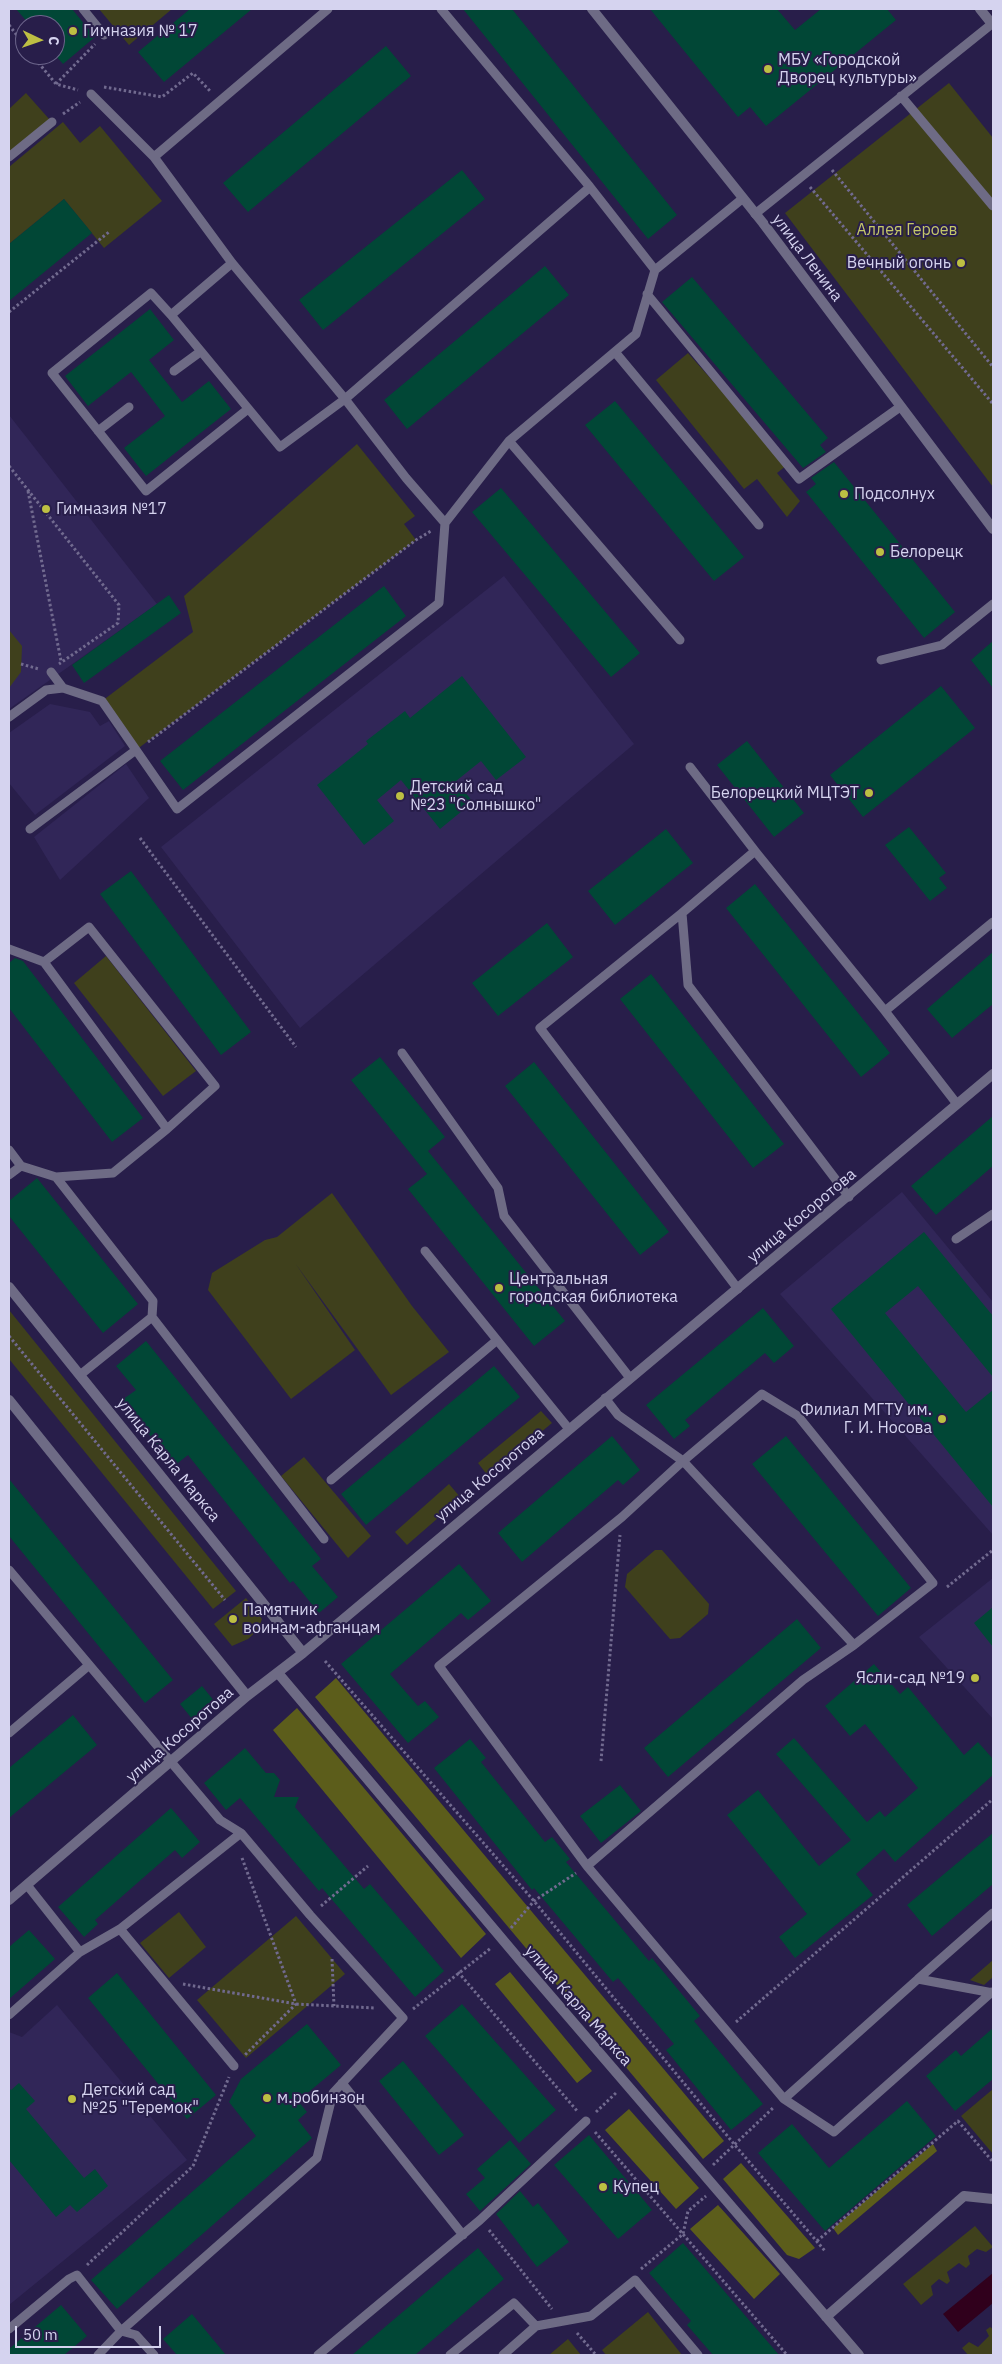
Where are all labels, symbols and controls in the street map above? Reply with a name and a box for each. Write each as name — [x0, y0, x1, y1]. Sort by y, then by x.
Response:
north arrow — [15, 15, 65, 65]
place label: Гимназия № 17 — [83, 21, 198, 41]
marker: Гимназия № 17 — [67, 25, 79, 37]
text: С — [45, 36, 63, 46]
place label: МБУ «Городской Дворец культуры» — [778, 50, 917, 88]
marker: МБУ «Городской Дворец культуры» — [762, 63, 774, 75]
street label: улица Ленина — [768, 210, 846, 306]
park label: Аллея Героев — [857, 220, 957, 240]
place label: Вечный огонь — [847, 253, 951, 273]
marker: Вечный огонь — [955, 257, 967, 269]
place label: Подсолнух — [854, 484, 935, 504]
marker: Подсолнух — [838, 488, 850, 500]
place label: Гимназия №17 — [56, 499, 167, 519]
marker: Гимназия №17 — [40, 503, 52, 515]
place label: Белорецк — [890, 542, 963, 562]
marker: Белорецк — [874, 546, 886, 558]
place label: Детский сад №23 "Солнышко" — [410, 777, 541, 815]
place label: Белорецкий МЦТЭТ — [711, 783, 859, 803]
marker: Белорецкий МЦТЭТ — [863, 787, 875, 799]
marker: Детский сад №23 "Солнышко" — [394, 790, 406, 802]
street label: улица Косоротова — [744, 1165, 860, 1267]
place label: Центральная городская библиотека — [509, 1269, 678, 1307]
marker: Центральная городская библиотека — [493, 1282, 505, 1294]
street label: улица Карла Маркса — [112, 1394, 224, 1526]
place label: Филиал МГТУ им. Г. И. Носова — [800, 1400, 932, 1438]
marker: Филиал МГТУ им. Г. И. Носова — [936, 1413, 948, 1425]
street label: улица Косоротова — [432, 1424, 548, 1526]
place label: Памятник воинам-афганцам — [243, 1600, 380, 1638]
marker: Памятник воинам-афганцам — [227, 1613, 239, 1625]
place label: Ясли-сад №19 — [856, 1668, 965, 1688]
marker: Ясли-сад №19 — [969, 1672, 981, 1684]
street label: улица Косоротова — [122, 1683, 238, 1787]
street label: улица Карла Маркса — [520, 1942, 636, 2070]
place label: Детский сад №25 "Теремок" — [82, 2080, 199, 2118]
place label: м.робинзон — [277, 2088, 365, 2108]
marker: м.робинзон — [261, 2092, 273, 2104]
marker: Детский сад №25 "Теремок" — [66, 2093, 78, 2105]
place label: Купец — [613, 2177, 659, 2197]
marker: Купец — [597, 2181, 609, 2193]
scale bar — [18, 2316, 164, 2348]
text: 50 m — [23, 2325, 58, 2344]

